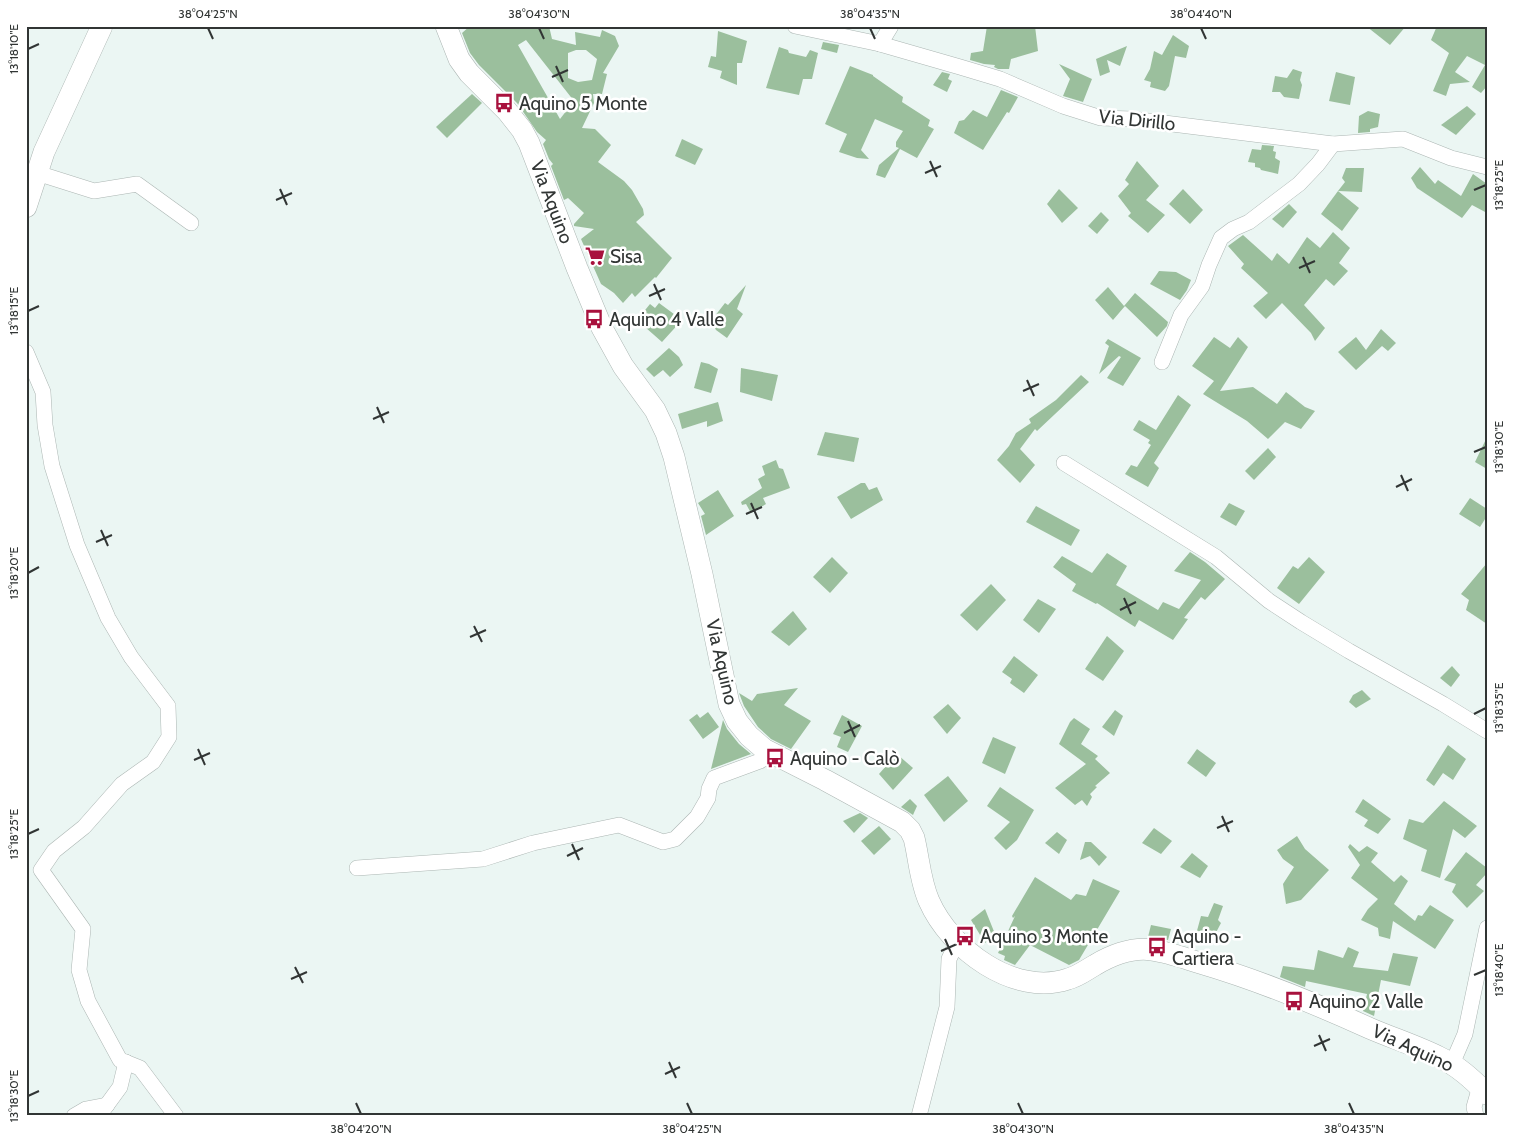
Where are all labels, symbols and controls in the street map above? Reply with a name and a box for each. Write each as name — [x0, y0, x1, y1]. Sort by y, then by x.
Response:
text: 38°04'25"N — [178, 6, 238, 21]
text: 38°04'30"N — [508, 6, 570, 21]
text: 38°04'35"N — [840, 6, 900, 21]
text: 38°04'40"N — [1170, 6, 1232, 21]
text: 13°18'10"E — [6, 24, 21, 74]
bus stop icon: Aquino 5 Monte — [493, 92, 515, 114]
place label: Aquino 5 Monte — [519, 92, 647, 115]
street label: Via Dirillo — [1098, 105, 1176, 135]
street label: Via Aquino — [526, 157, 578, 247]
text: 13°18'25"E — [1491, 159, 1506, 210]
supermarket icon: Sisa — [584, 245, 606, 267]
place label: Sisa — [610, 245, 642, 268]
text: 13°18'15"E — [6, 287, 21, 335]
bus stop icon: Aquino 4 Valle — [583, 308, 605, 330]
place label: Aquino 4 Valle — [609, 308, 724, 331]
text: 13°18'30"E — [1491, 420, 1506, 473]
text: 13°18'20"E — [6, 546, 21, 599]
street label: Via Aquino — [701, 617, 743, 707]
text: 13°18'35"E — [1491, 682, 1506, 733]
bus stop icon: Aquino - Calò — [764, 747, 786, 769]
place label: Aquino - Calò — [790, 747, 899, 770]
text: 13°18'25"E — [6, 808, 21, 859]
bus stop icon: Aquino 3 Monte — [954, 925, 976, 947]
place label: Aquino 3 Monte — [980, 925, 1108, 948]
place label: Aquino - Cartiera — [1172, 925, 1241, 970]
bus stop icon: Aquino - Cartiera — [1146, 936, 1168, 958]
text: 13°18'40"E — [1491, 943, 1506, 996]
bus stop icon: Aquino 2 Valle — [1283, 990, 1305, 1012]
place label: Aquino 2 Valle — [1309, 990, 1423, 1013]
street label: Via Aquino — [1369, 1019, 1457, 1077]
text: 13°18'30"E — [6, 1069, 21, 1122]
text: 38°04'20"N — [330, 1121, 392, 1136]
text: 38°04'25"N — [662, 1121, 722, 1136]
text: 38°04'30"N — [992, 1121, 1054, 1136]
text: 38°04'35"N — [1324, 1121, 1384, 1136]

